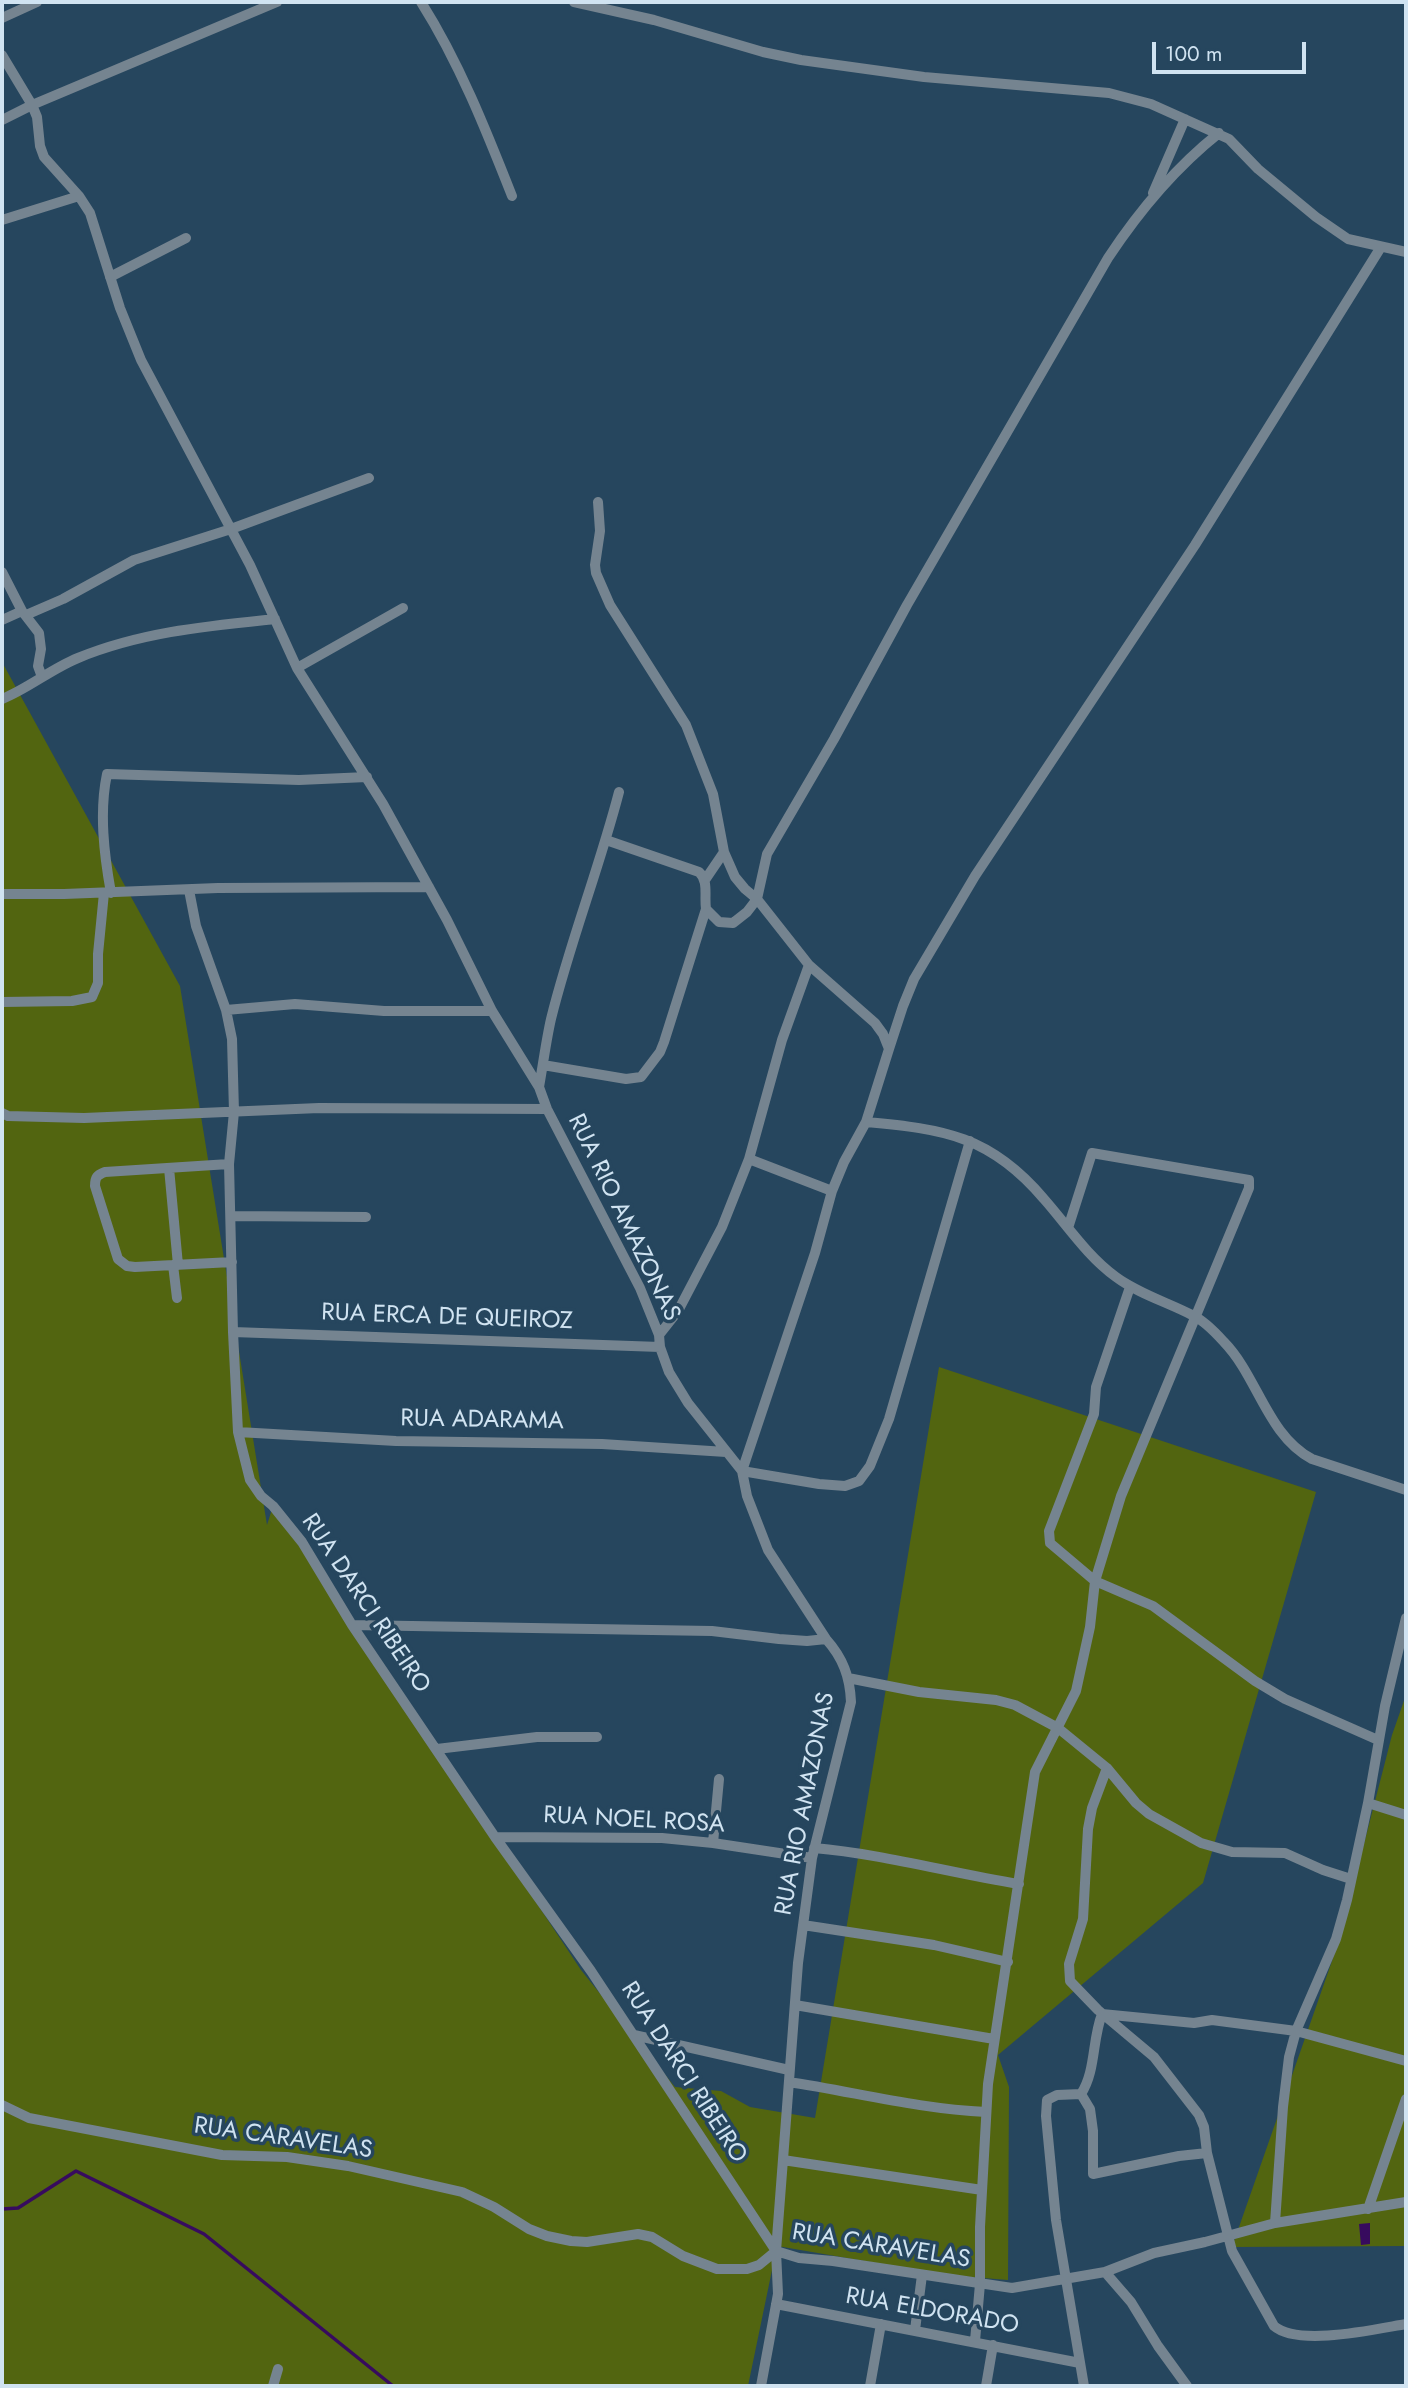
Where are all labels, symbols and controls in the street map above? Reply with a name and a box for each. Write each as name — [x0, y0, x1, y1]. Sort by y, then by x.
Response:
scale bar — [1156, 28, 1310, 72]
text: 100 m — [1165, 39, 1222, 69]
street label: RUA RIO AMAZONAS — [560, 1110, 686, 1326]
street label: RUA ERCA DE QUEIROZ — [321, 1299, 573, 1337]
street label: RUA ADARAMA — [400, 1405, 564, 1437]
street label: RUA DARCI RIBEIRO — [294, 1509, 436, 1699]
street label: RUA RIO AMAZONAS — [770, 1690, 842, 1918]
street label: RUA NOEL ROSA — [543, 1802, 725, 1840]
street label: RUA DARCI RIBEIRO — [614, 1977, 752, 2169]
street label: RUA CARAVELAS — [192, 2112, 374, 2166]
street label: RUA CARAVELAS — [790, 2219, 972, 2275]
street label: RUA ELDORADO — [843, 2283, 1021, 2341]

